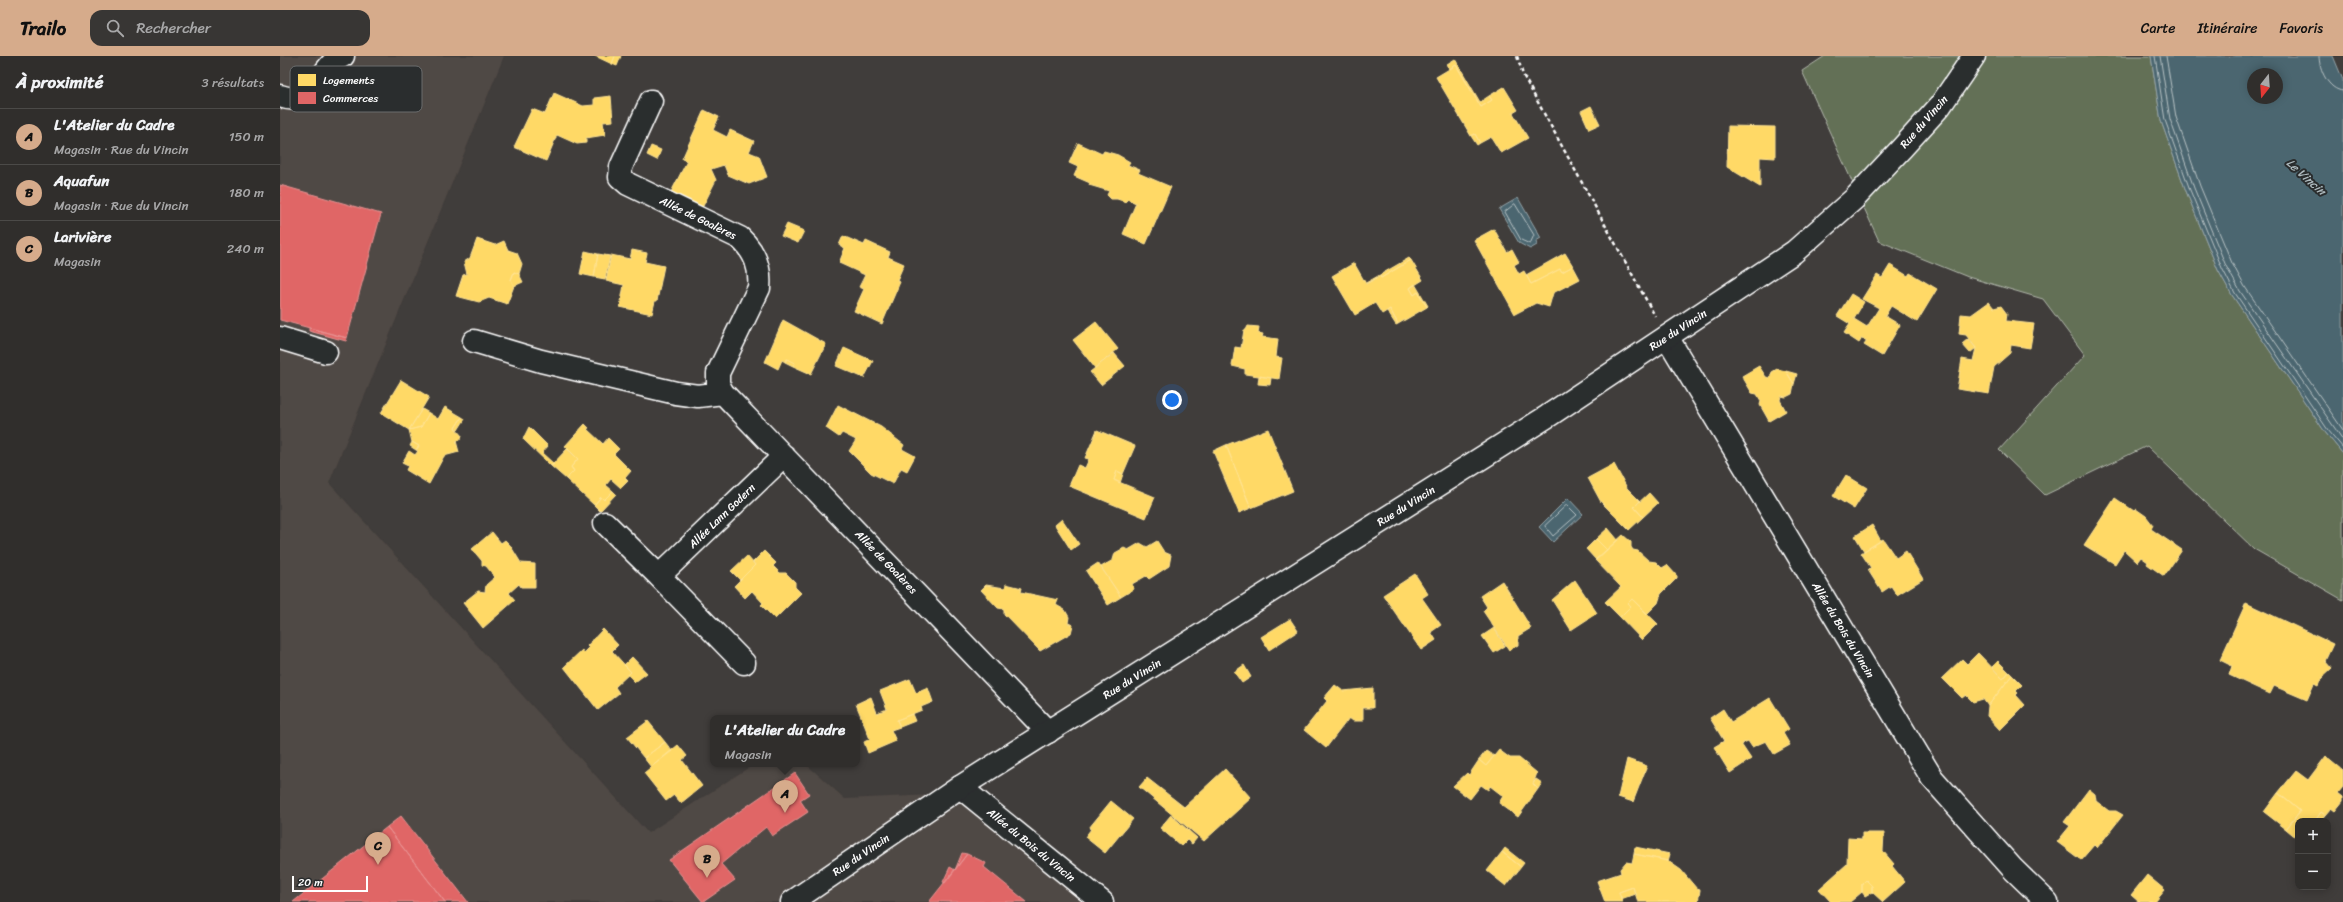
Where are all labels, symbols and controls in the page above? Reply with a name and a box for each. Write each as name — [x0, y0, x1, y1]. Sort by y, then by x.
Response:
search box — [90, 10, 370, 46]
text: Trailo — [20, 12, 66, 45]
text: Rechercher — [136, 15, 211, 41]
text: Carte — [2141, 16, 2176, 41]
text: Itinéraire — [2198, 16, 2257, 41]
text: Favoris — [2279, 16, 2323, 41]
icon: search — [104, 17, 126, 39]
legend — [290, 66, 422, 112]
text: À proximité — [16, 67, 103, 97]
north arrow — [2247, 68, 2283, 104]
text: 3 résultats — [202, 71, 264, 94]
text: Logements — [323, 71, 375, 90]
text: Commerces — [323, 89, 379, 108]
street label: Rue du Vincin — [1895, 91, 1953, 153]
text: L'Atelier du Cadre — [54, 112, 174, 138]
text: A — [25, 125, 33, 148]
text: 150 m — [229, 125, 264, 148]
text: Magasin · Rue du Vincin — [54, 138, 189, 161]
water label: Le Vincin — [2281, 153, 2332, 202]
text: Aquafun — [54, 168, 109, 194]
text: B — [25, 181, 33, 204]
text: 180 m — [229, 181, 264, 204]
street label: Allée de Goalères — [656, 191, 740, 245]
text: Magasin · Rue du Vincin — [54, 194, 189, 217]
text: Larivière — [54, 224, 111, 250]
text: C — [25, 237, 33, 260]
text: 240 m — [227, 237, 264, 260]
text: Magasin — [54, 250, 101, 273]
street label: Rue du Vincin — [1645, 304, 1711, 356]
your location — [1162, 390, 1182, 410]
street label: Allée Lann Godern — [683, 479, 760, 554]
street label: Rue du Vincin — [1373, 481, 1439, 531]
street label: Allée de Goalères — [850, 525, 922, 599]
street label: Allée du Bois du Vincin — [1806, 577, 1879, 682]
street label: Rue du Vincin — [1099, 654, 1165, 704]
popup — [710, 715, 860, 767]
text: L'Atelier du Cadre — [725, 717, 845, 743]
text: Magasin — [725, 743, 772, 766]
pin: A — [772, 780, 798, 813]
street label: Allée du Bois du Vincin — [982, 803, 1080, 887]
map controls — [2295, 818, 2331, 890]
button: + — [2295, 818, 2331, 854]
street label: Rue du Vincin — [828, 829, 894, 881]
pin: C — [365, 832, 391, 865]
pin: B — [694, 845, 720, 878]
button: − — [2295, 854, 2331, 890]
text: 20 m — [298, 873, 323, 892]
scale bar — [292, 874, 368, 893]

